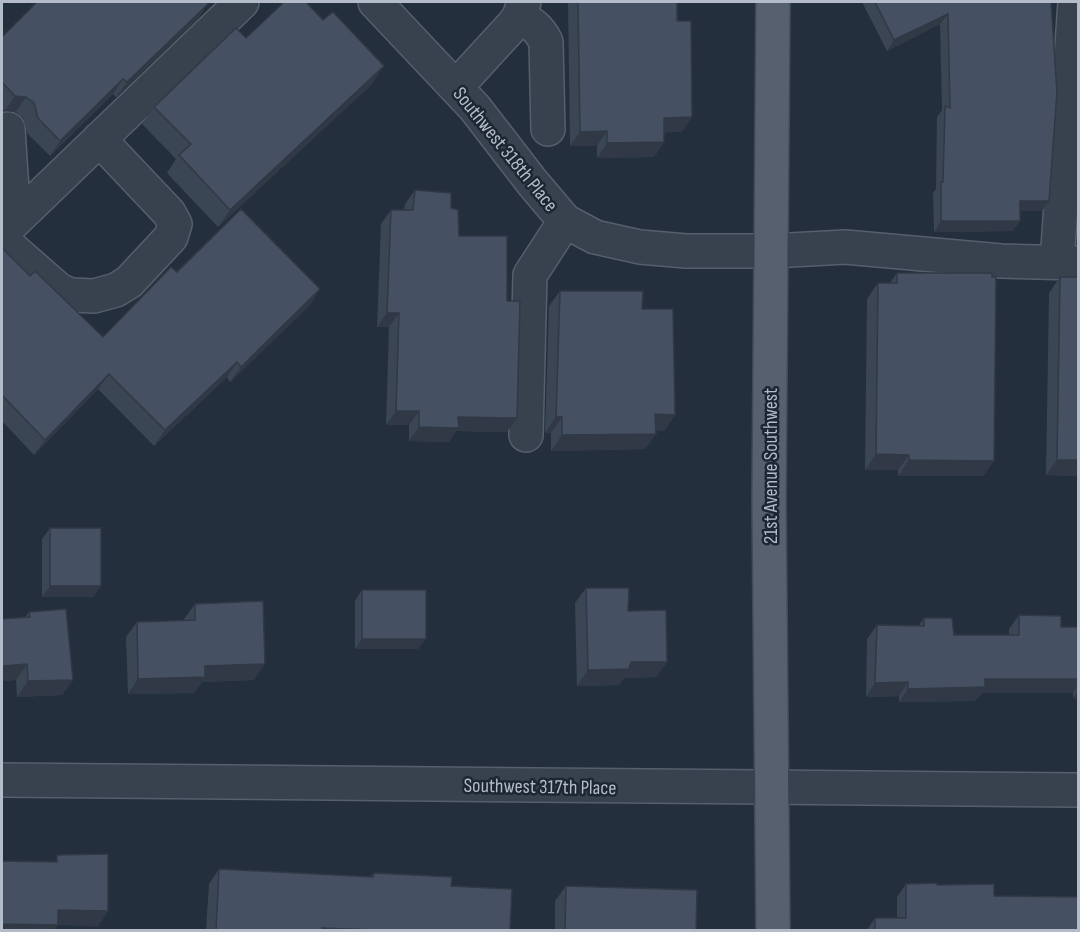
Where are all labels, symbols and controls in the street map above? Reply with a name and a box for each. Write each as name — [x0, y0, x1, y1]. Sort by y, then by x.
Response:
street label: Southwest 318th Place — [448, 82, 563, 217]
street label: 21st Avenue Southwest — [759, 388, 783, 544]
street label: Southwest 317th Place — [463, 774, 617, 800]

